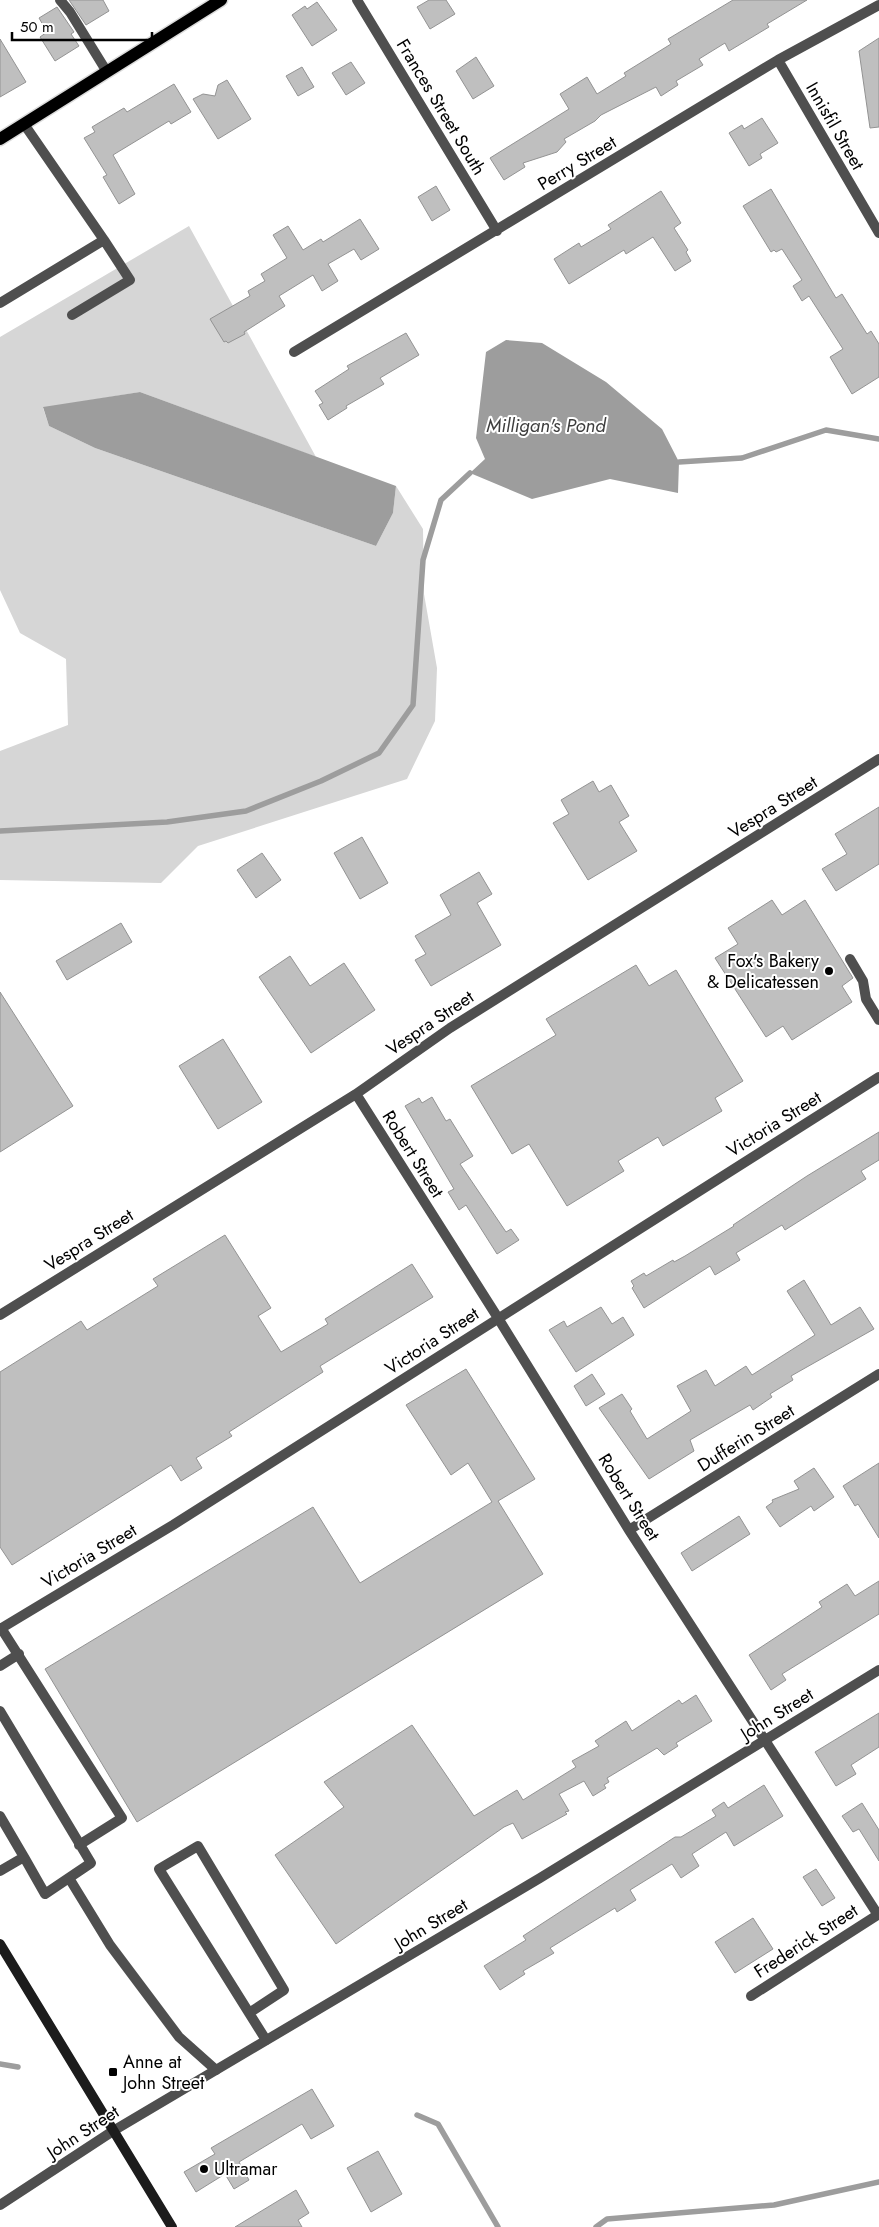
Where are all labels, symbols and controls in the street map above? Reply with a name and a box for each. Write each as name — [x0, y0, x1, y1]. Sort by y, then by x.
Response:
scale bar — [12, 10, 152, 42]
text: 50 m — [20, 16, 54, 38]
street label: Frances Street South — [390, 34, 492, 180]
street label: Innisfil Street — [799, 77, 871, 175]
street label: Perry Street — [533, 129, 622, 197]
water label: Milligan's Pond — [486, 412, 607, 439]
street label: Vespra Street — [724, 769, 823, 845]
place label: Fox's Bakery & Delicatessen — [707, 948, 819, 995]
marker: Fox's Bakery & Delicatessen — [823, 965, 835, 977]
street label: Vespra Street — [381, 984, 479, 1062]
street label: Victoria Street — [722, 1084, 827, 1163]
street label: Robert Street — [376, 1105, 450, 1203]
street label: Vespra Street — [40, 1202, 139, 1278]
street label: Victoria Street — [380, 1301, 485, 1381]
street label: Dufferin Street — [693, 1397, 800, 1478]
street label: Robert Street — [592, 1448, 666, 1546]
street label: Victoria Street — [36, 1517, 142, 1595]
street label: John Street — [734, 1681, 819, 1748]
street label: John Street — [388, 1892, 473, 1957]
street label: Frederick Street — [749, 1897, 864, 1984]
place label: Anne at John Street — [121, 2049, 205, 2096]
marker: Anne at John Street — [107, 2066, 119, 2078]
street label: John Street — [40, 2099, 125, 2166]
place label: Ultramar — [214, 2156, 278, 2182]
marker: Ultramar — [198, 2163, 210, 2175]

